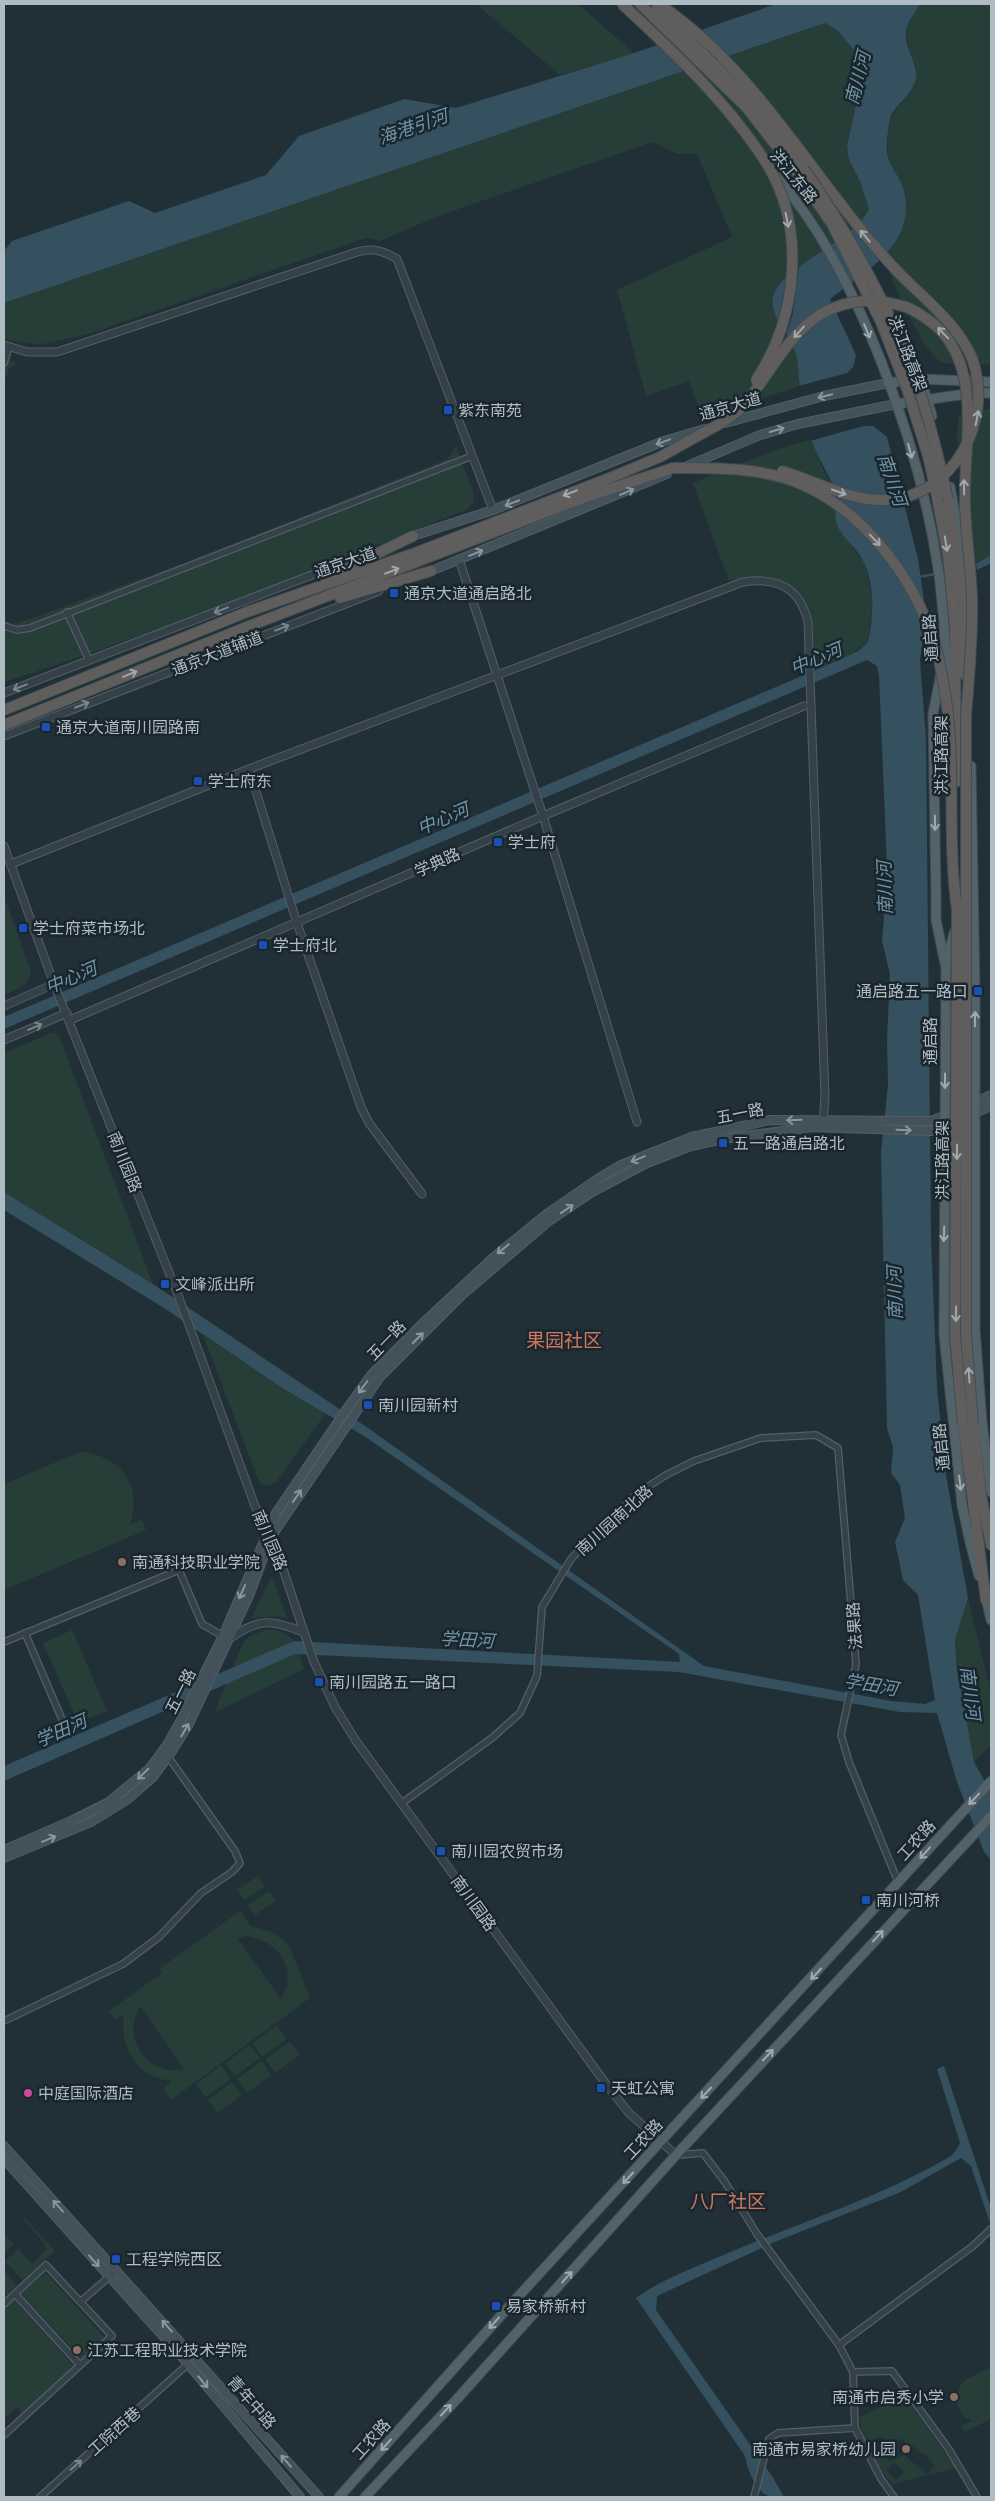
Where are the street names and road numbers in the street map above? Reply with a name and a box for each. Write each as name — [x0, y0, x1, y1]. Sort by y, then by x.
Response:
street label: 洪江东路 — [765, 145, 821, 208]
street label: 洪江路高架 — [883, 312, 931, 394]
street label: 通京大道 — [697, 389, 764, 425]
street label: 通京大道 — [312, 543, 379, 583]
street label: 通启路 — [919, 613, 943, 663]
street label: 通京大道辅道 — [169, 627, 266, 680]
street label: 洪江路高架 — [932, 715, 952, 795]
street label: 学典路 — [411, 844, 463, 882]
street label: 通启路 — [921, 1017, 941, 1065]
street label: 五一路 — [715, 1100, 766, 1128]
street label: 洪江路高架 — [933, 1120, 953, 1200]
street label: 南川园路 — [103, 1129, 145, 1196]
street label: 五一路 — [363, 1316, 411, 1365]
street label: 通启路 — [930, 1422, 954, 1472]
street label: 南川园南北路 — [572, 1481, 657, 1560]
street label: 南川园路 — [247, 1507, 291, 1574]
street label: 法果路 — [843, 1601, 867, 1651]
street label: 五一路 — [161, 1665, 200, 1717]
street label: 工农路 — [893, 1816, 940, 1865]
street label: 南川园路 — [446, 1872, 500, 1935]
street label: 工农路 — [620, 2115, 667, 2164]
street label: 青年中路 — [223, 2372, 280, 2433]
street label: 工院西巷 — [84, 2403, 145, 2461]
street label: 工农路 — [348, 2415, 395, 2464]

